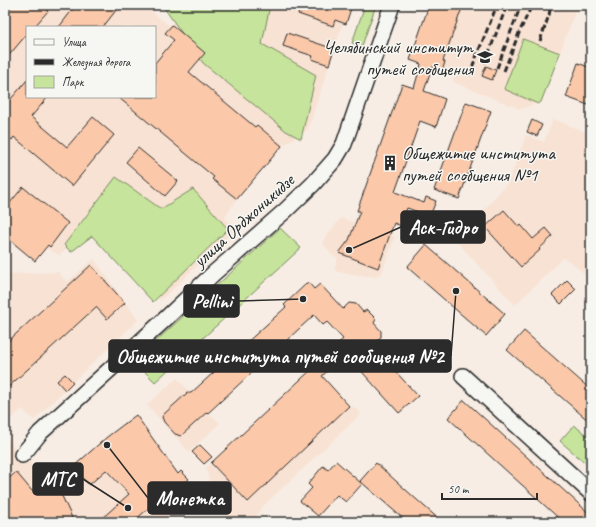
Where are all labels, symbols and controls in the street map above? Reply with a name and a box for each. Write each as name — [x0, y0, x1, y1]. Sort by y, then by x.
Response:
legend — [26, 26, 156, 98]
text: Улица — [62, 34, 87, 50]
place label: Челябинский институт путей сообщения — [323, 35, 475, 81]
school or university icon: Челябинский институт путей сообщения — [476, 48, 494, 66]
text: Железная дорога — [62, 54, 131, 70]
text: Парк — [62, 74, 85, 90]
place label: Общежитие института путей сообщения №1 — [402, 141, 556, 187]
building icon: Общежитие института путей сообщения №1 — [381, 154, 399, 172]
street label: улица Орджоникидзе — [187, 168, 301, 273]
callout: Аск-Гидро — [401, 211, 485, 243]
text: Аск-Гидро — [409, 215, 479, 240]
callout: Pellini — [184, 285, 239, 317]
text: Pellini — [192, 289, 235, 314]
callout: Общежитие института путей сообщения №2 — [109, 340, 451, 372]
text: Общежитие института путей сообщения №2 — [116, 344, 446, 369]
callout: МТС — [33, 463, 83, 495]
text: МТС — [41, 467, 78, 492]
scale bar — [442, 475, 537, 501]
text: 50 m — [448, 481, 470, 497]
callout: Монетка — [148, 482, 231, 514]
text: Монетка — [156, 486, 226, 511]

